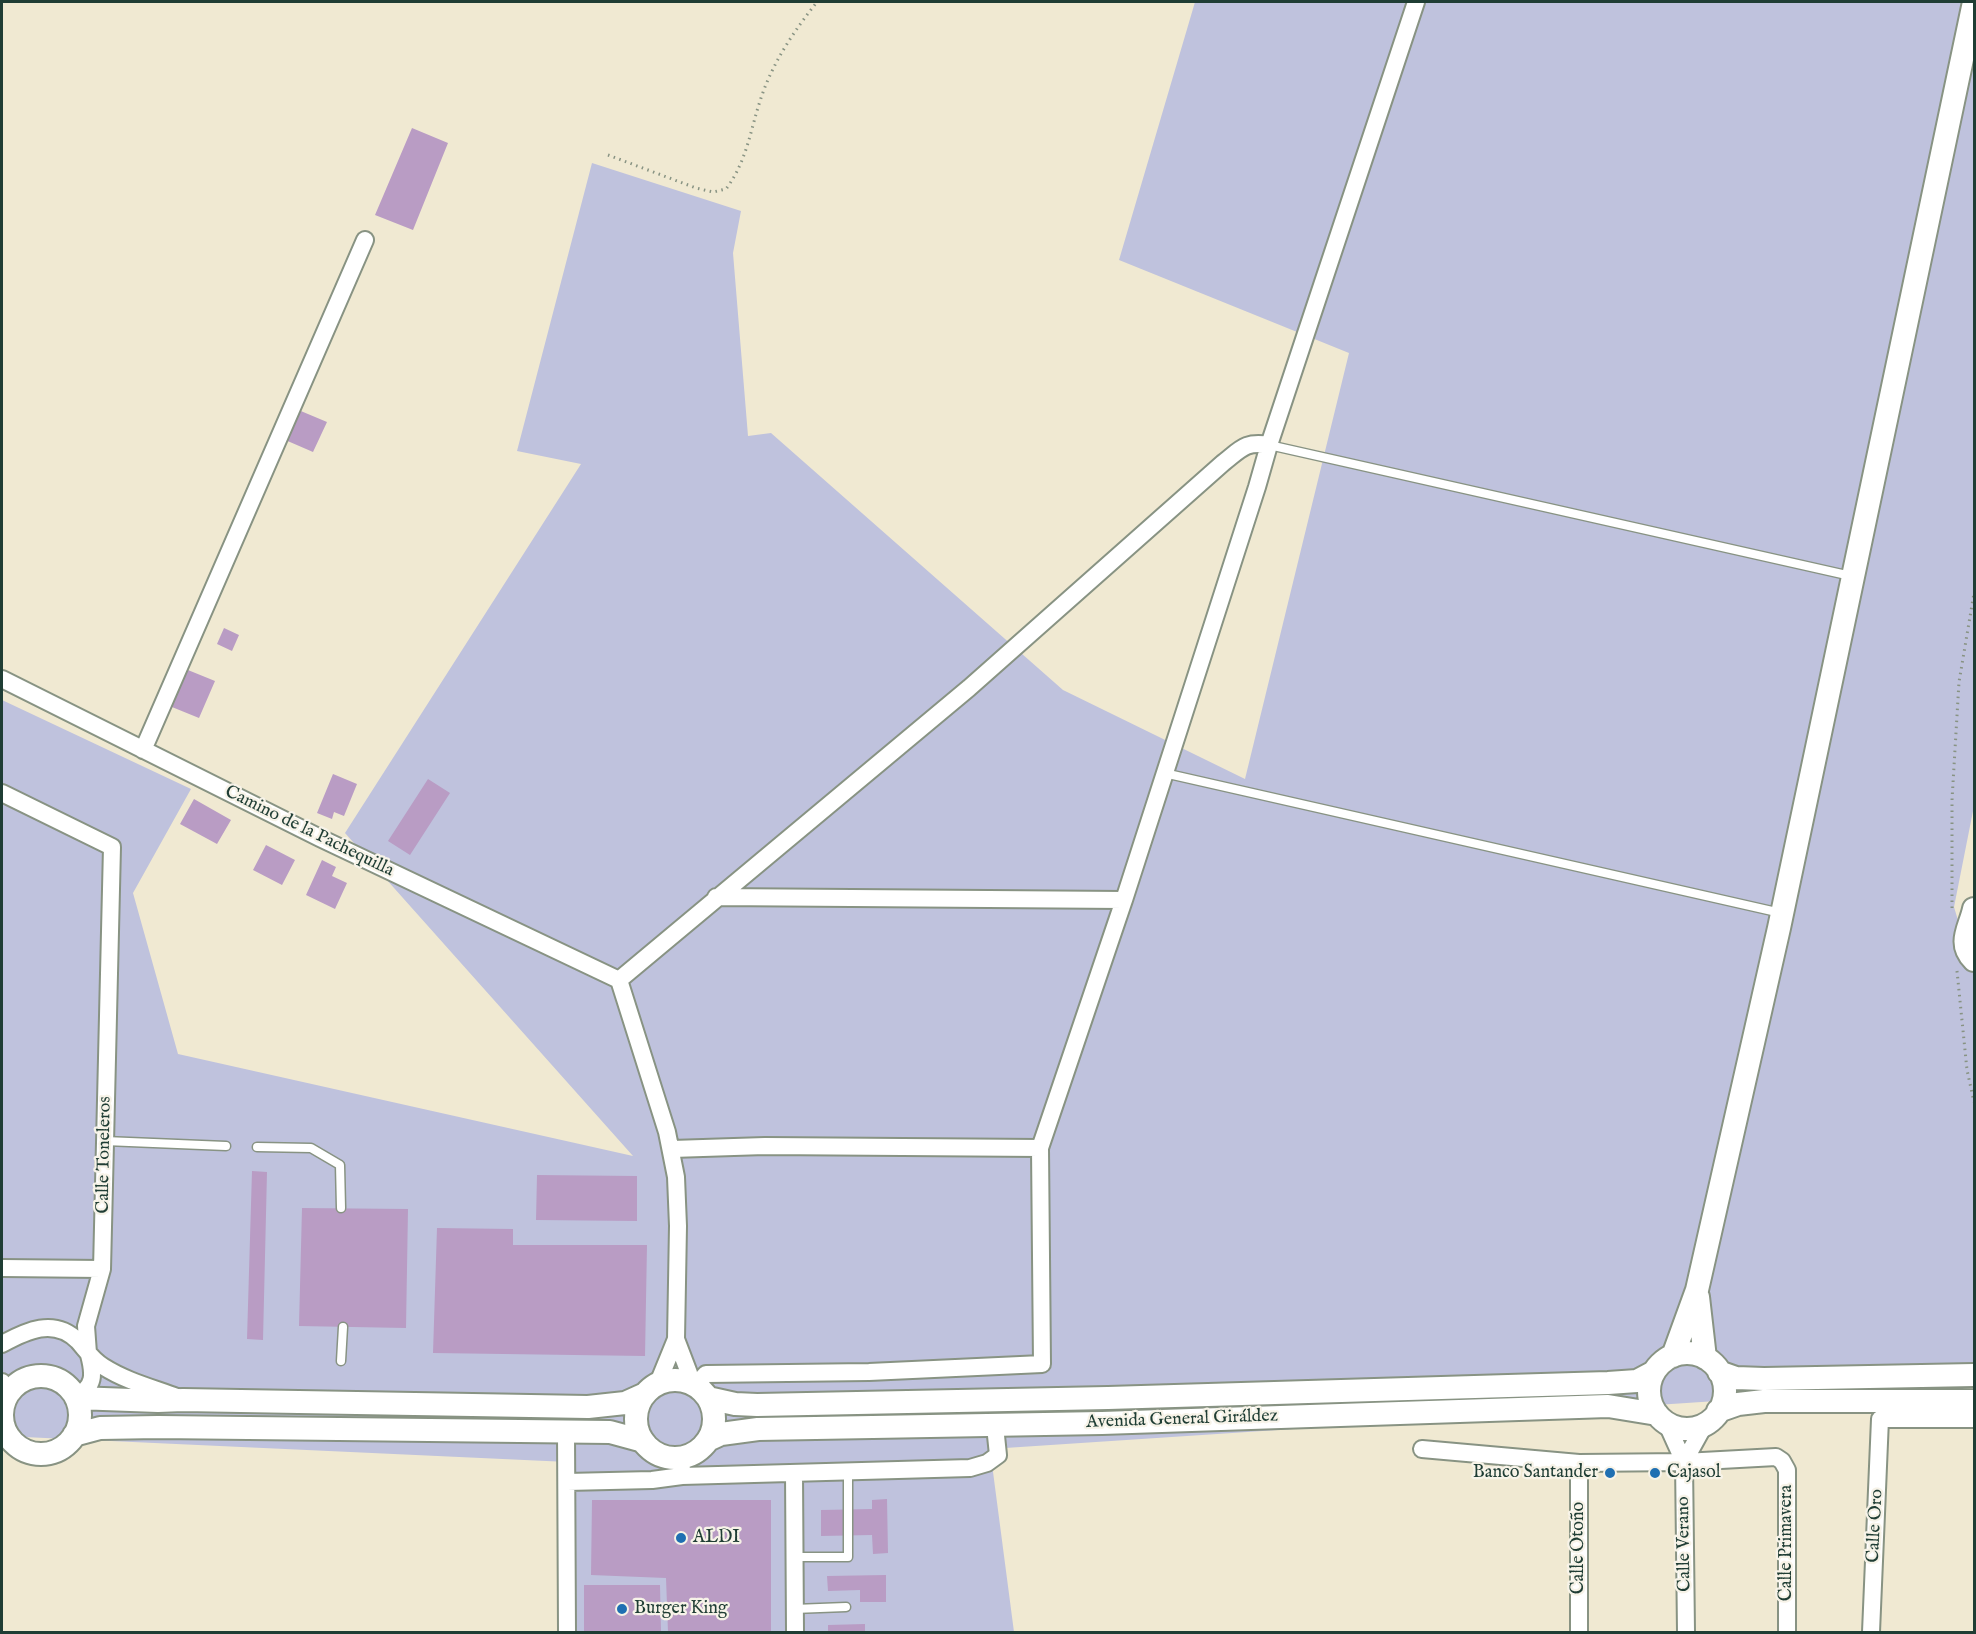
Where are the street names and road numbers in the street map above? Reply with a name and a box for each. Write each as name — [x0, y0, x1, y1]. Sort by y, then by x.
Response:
street label: Camino de la Pachequilla — [221, 782, 397, 882]
street label: Calle Toneleros — [93, 1096, 117, 1214]
street label: Avenida General Giráldez — [1086, 1406, 1278, 1434]
street label: Calle Primavera — [1776, 1485, 1798, 1601]
street label: Calle Oro — [1863, 1489, 1889, 1563]
street label: Calle Verano — [1673, 1496, 1697, 1592]
street label: Calle Otoño — [1568, 1502, 1590, 1594]

